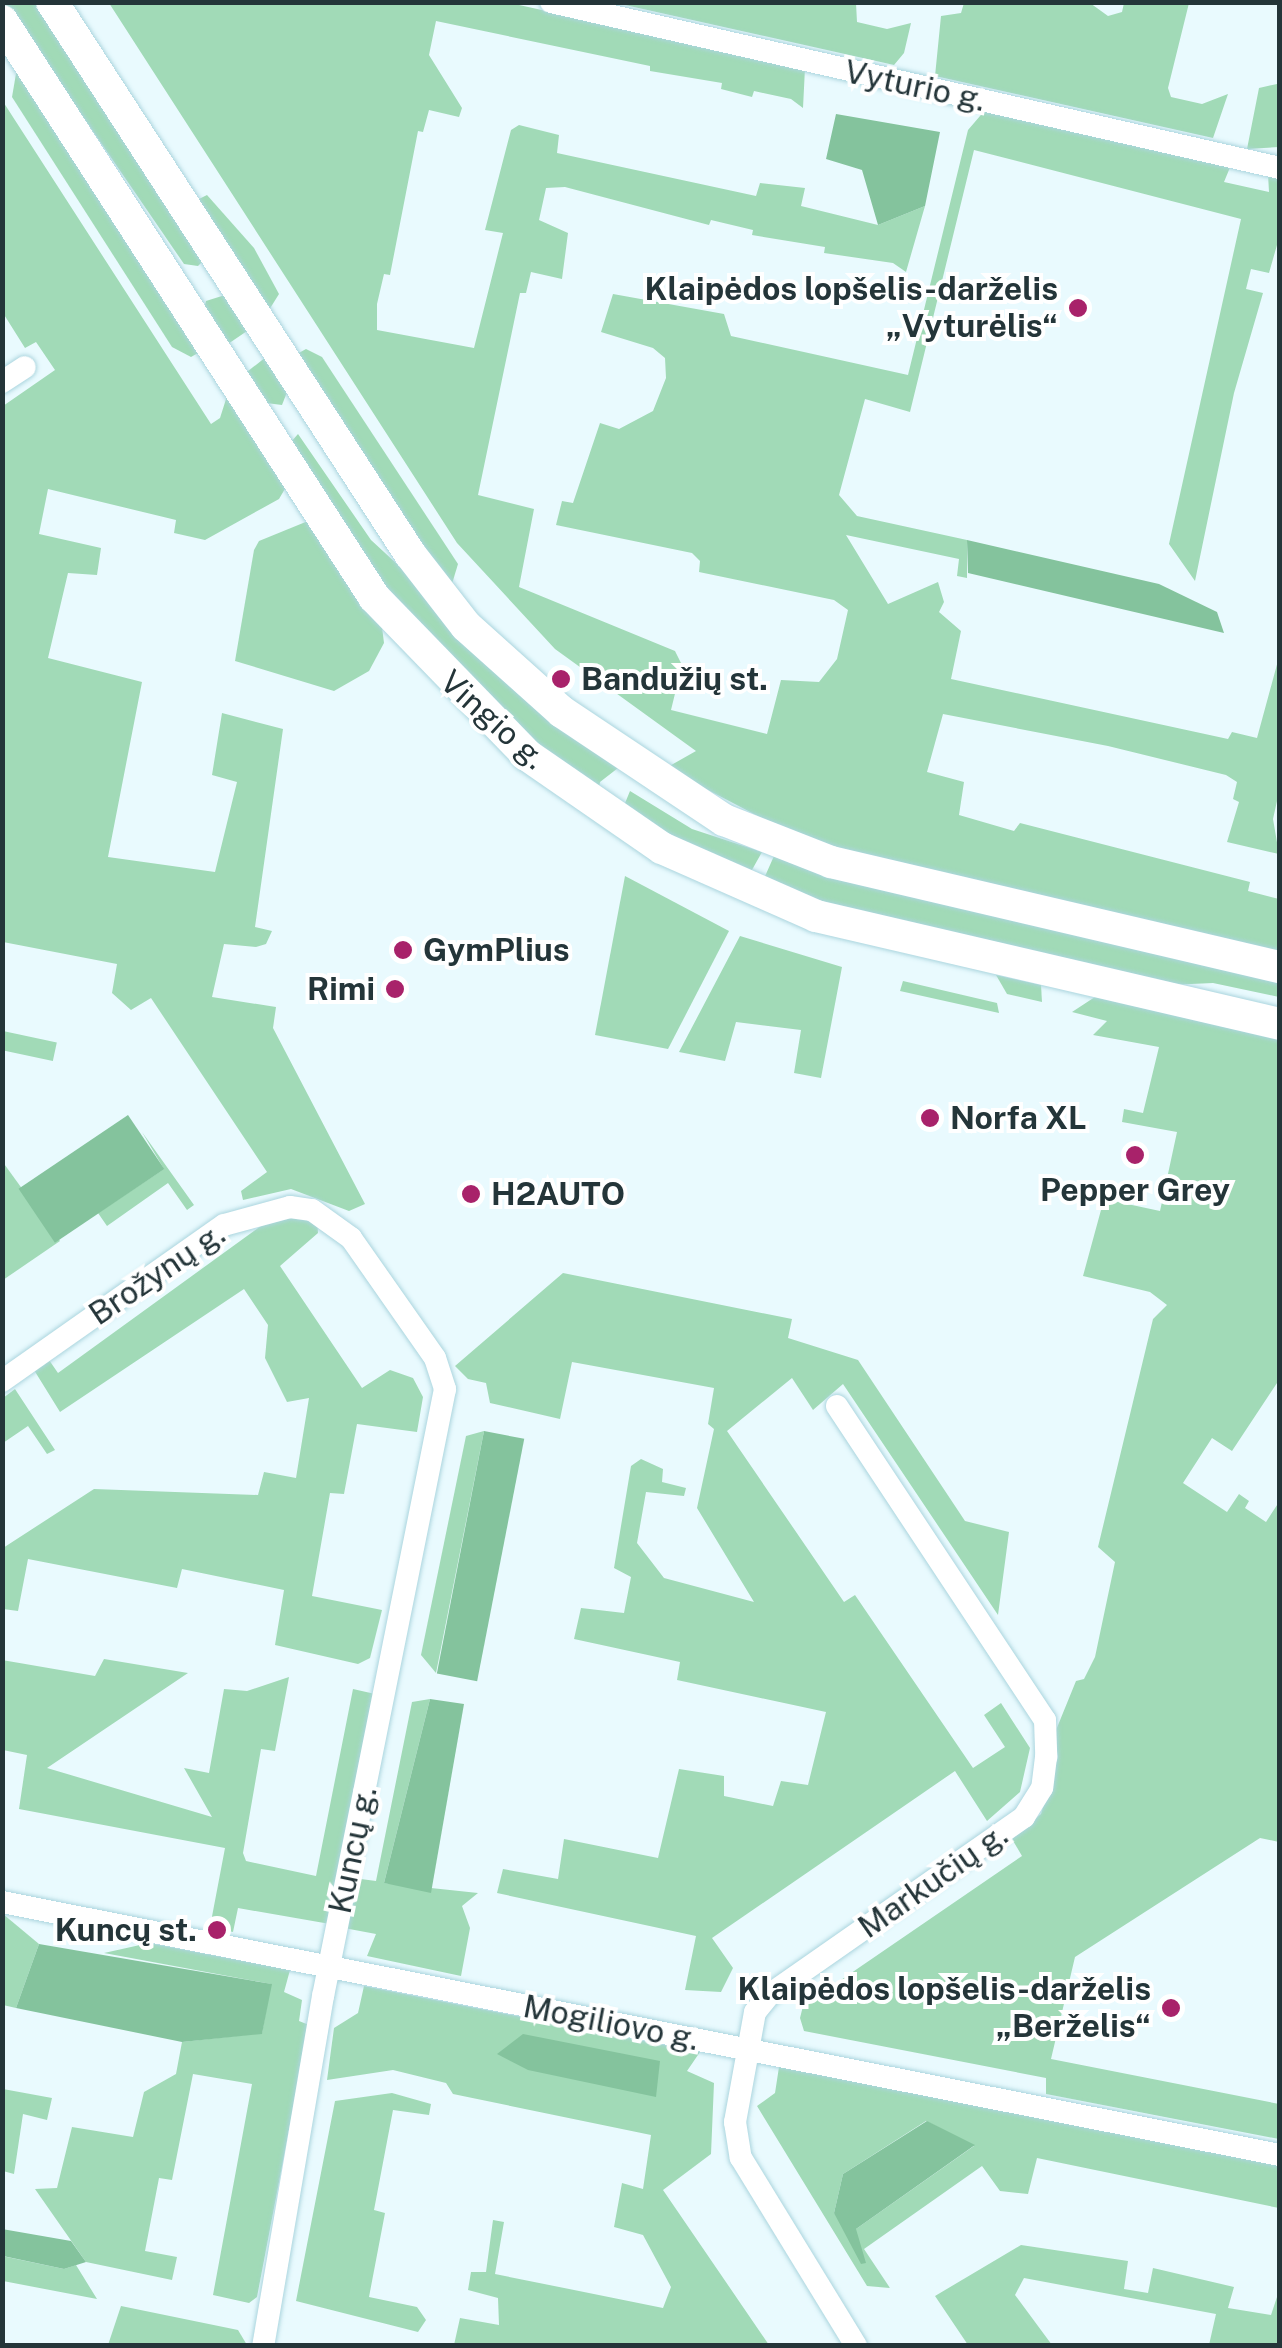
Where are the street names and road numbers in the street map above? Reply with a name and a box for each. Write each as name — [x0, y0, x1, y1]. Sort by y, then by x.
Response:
street label: Vyturio g. — [841, 52, 989, 120]
street label: Vingio g. — [432, 663, 554, 777]
street label: Brožynų g. — [82, 1215, 232, 1333]
street label: Kuncų g. — [321, 1783, 385, 1917]
street label: Markučių g. — [851, 1816, 1015, 1946]
street label: Mogiliovo g. — [520, 1987, 702, 2059]

